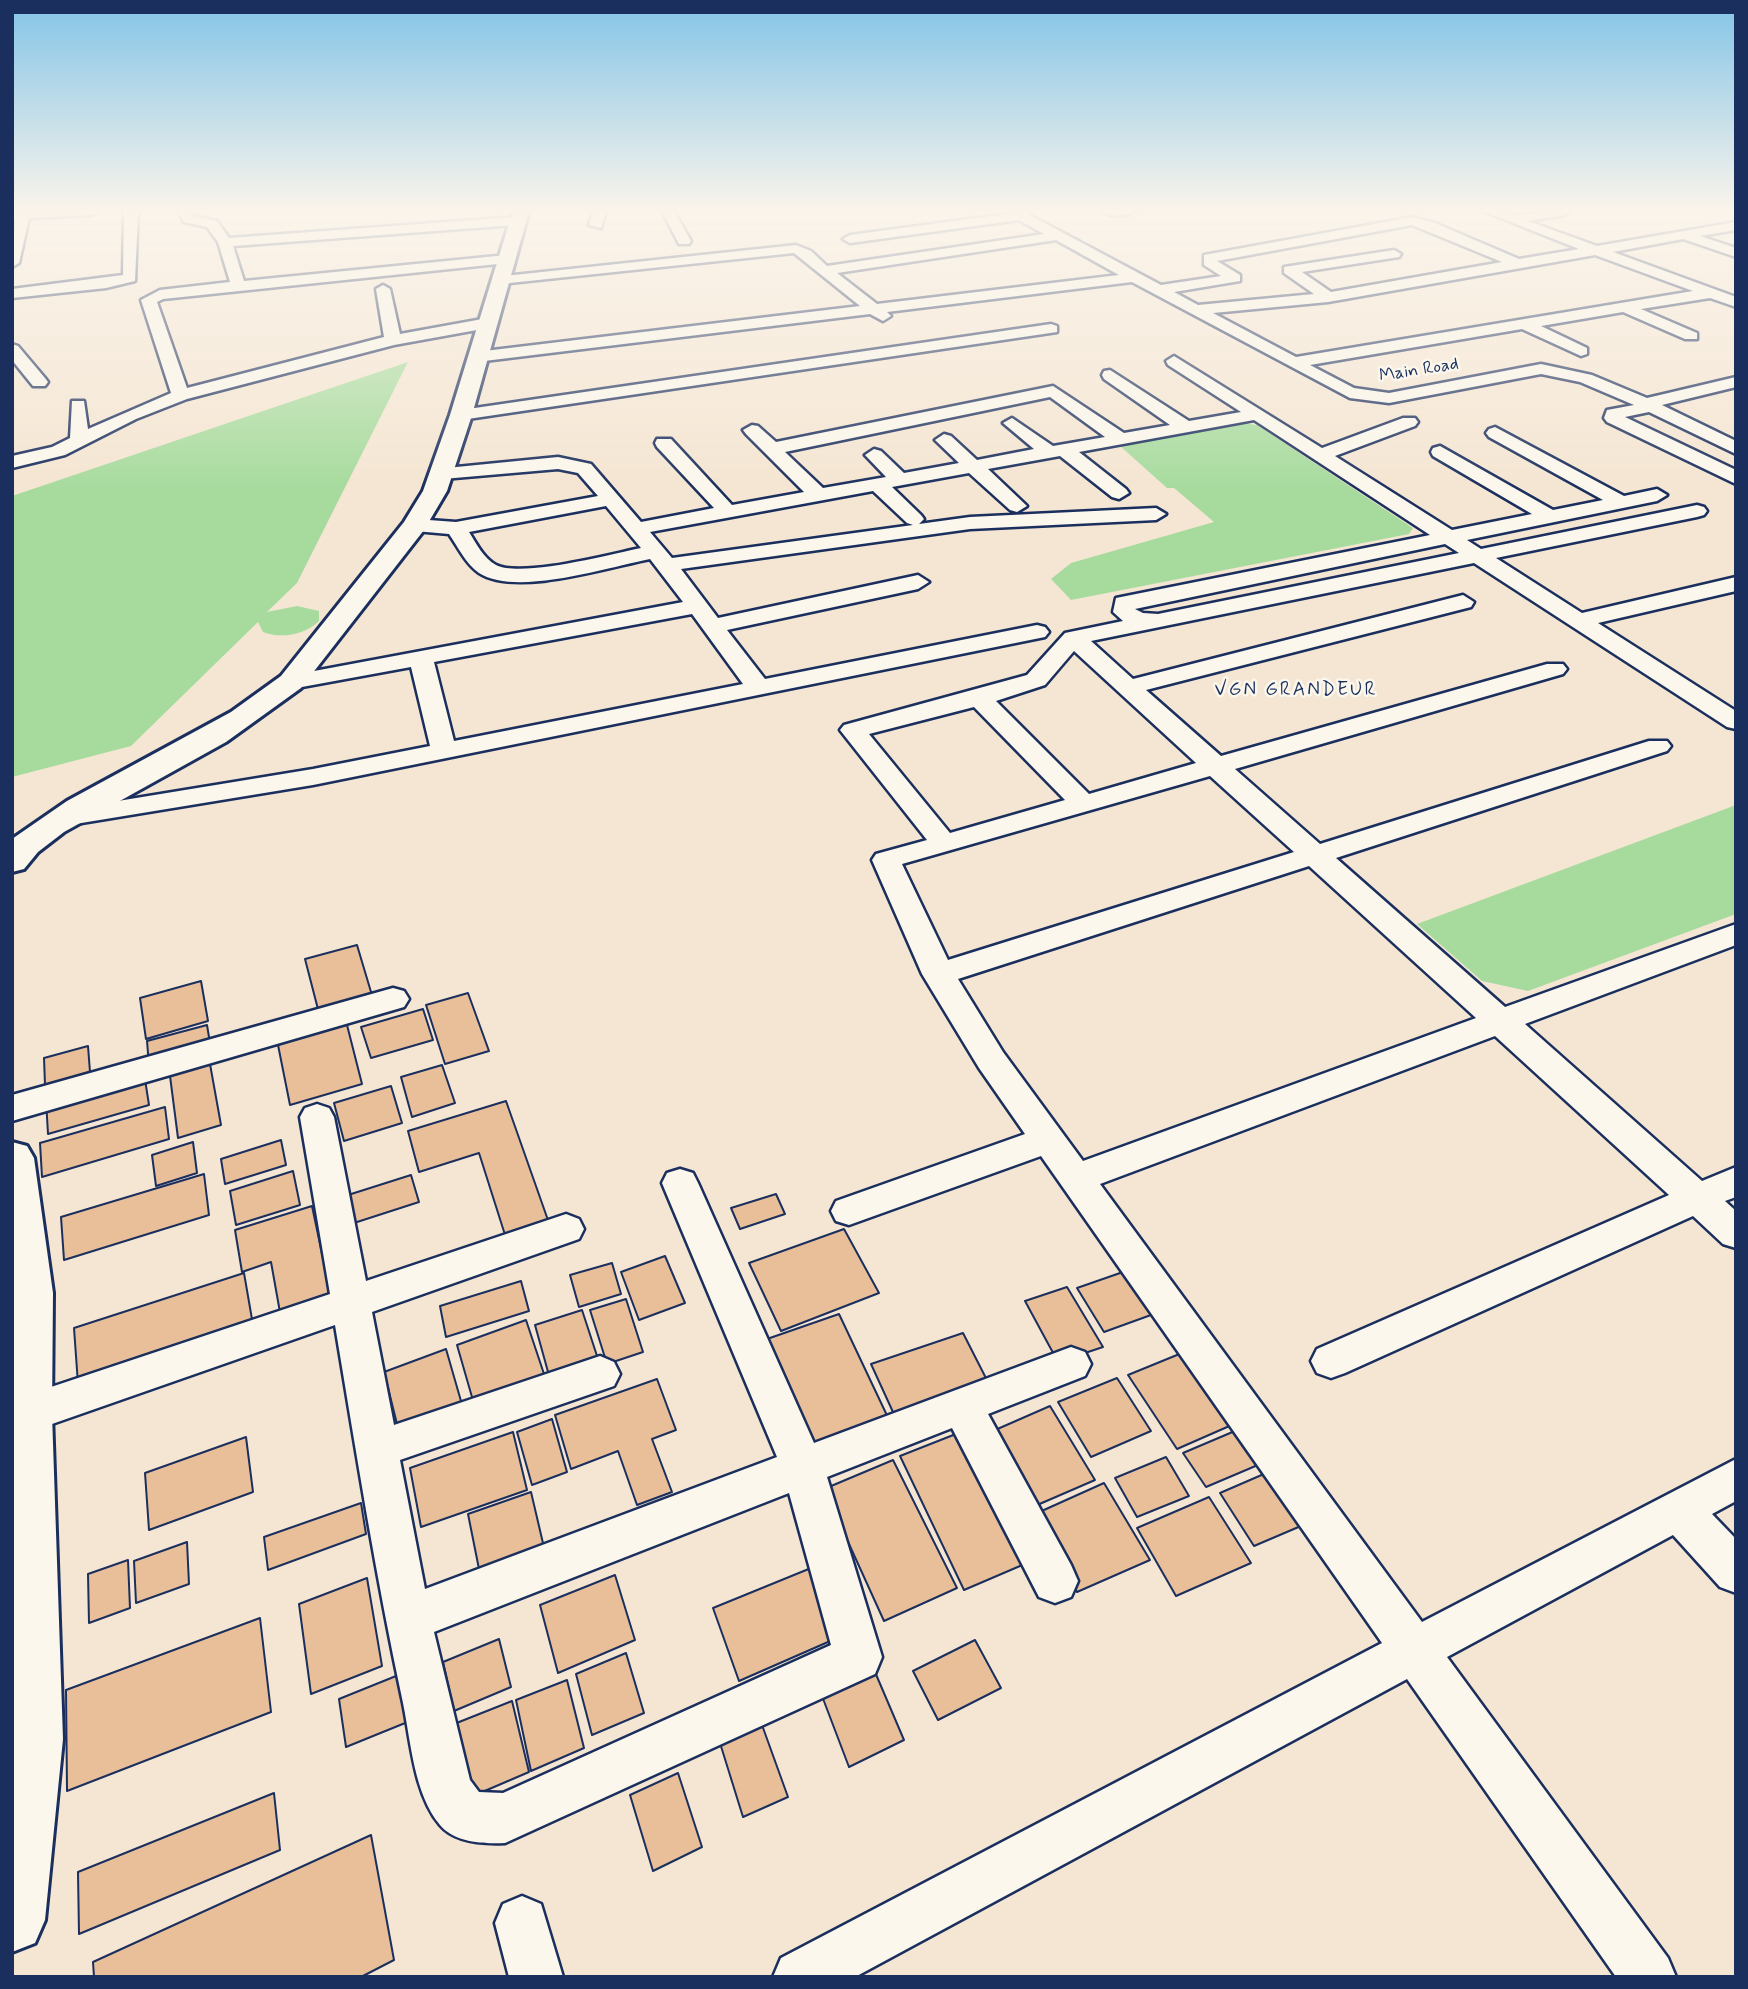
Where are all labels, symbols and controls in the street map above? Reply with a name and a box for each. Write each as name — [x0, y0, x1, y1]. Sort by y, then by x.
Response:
street label: Main Road — [1378, 354, 1460, 388]
district label: VGN GRANDEUR — [1216, 680, 1376, 702]

